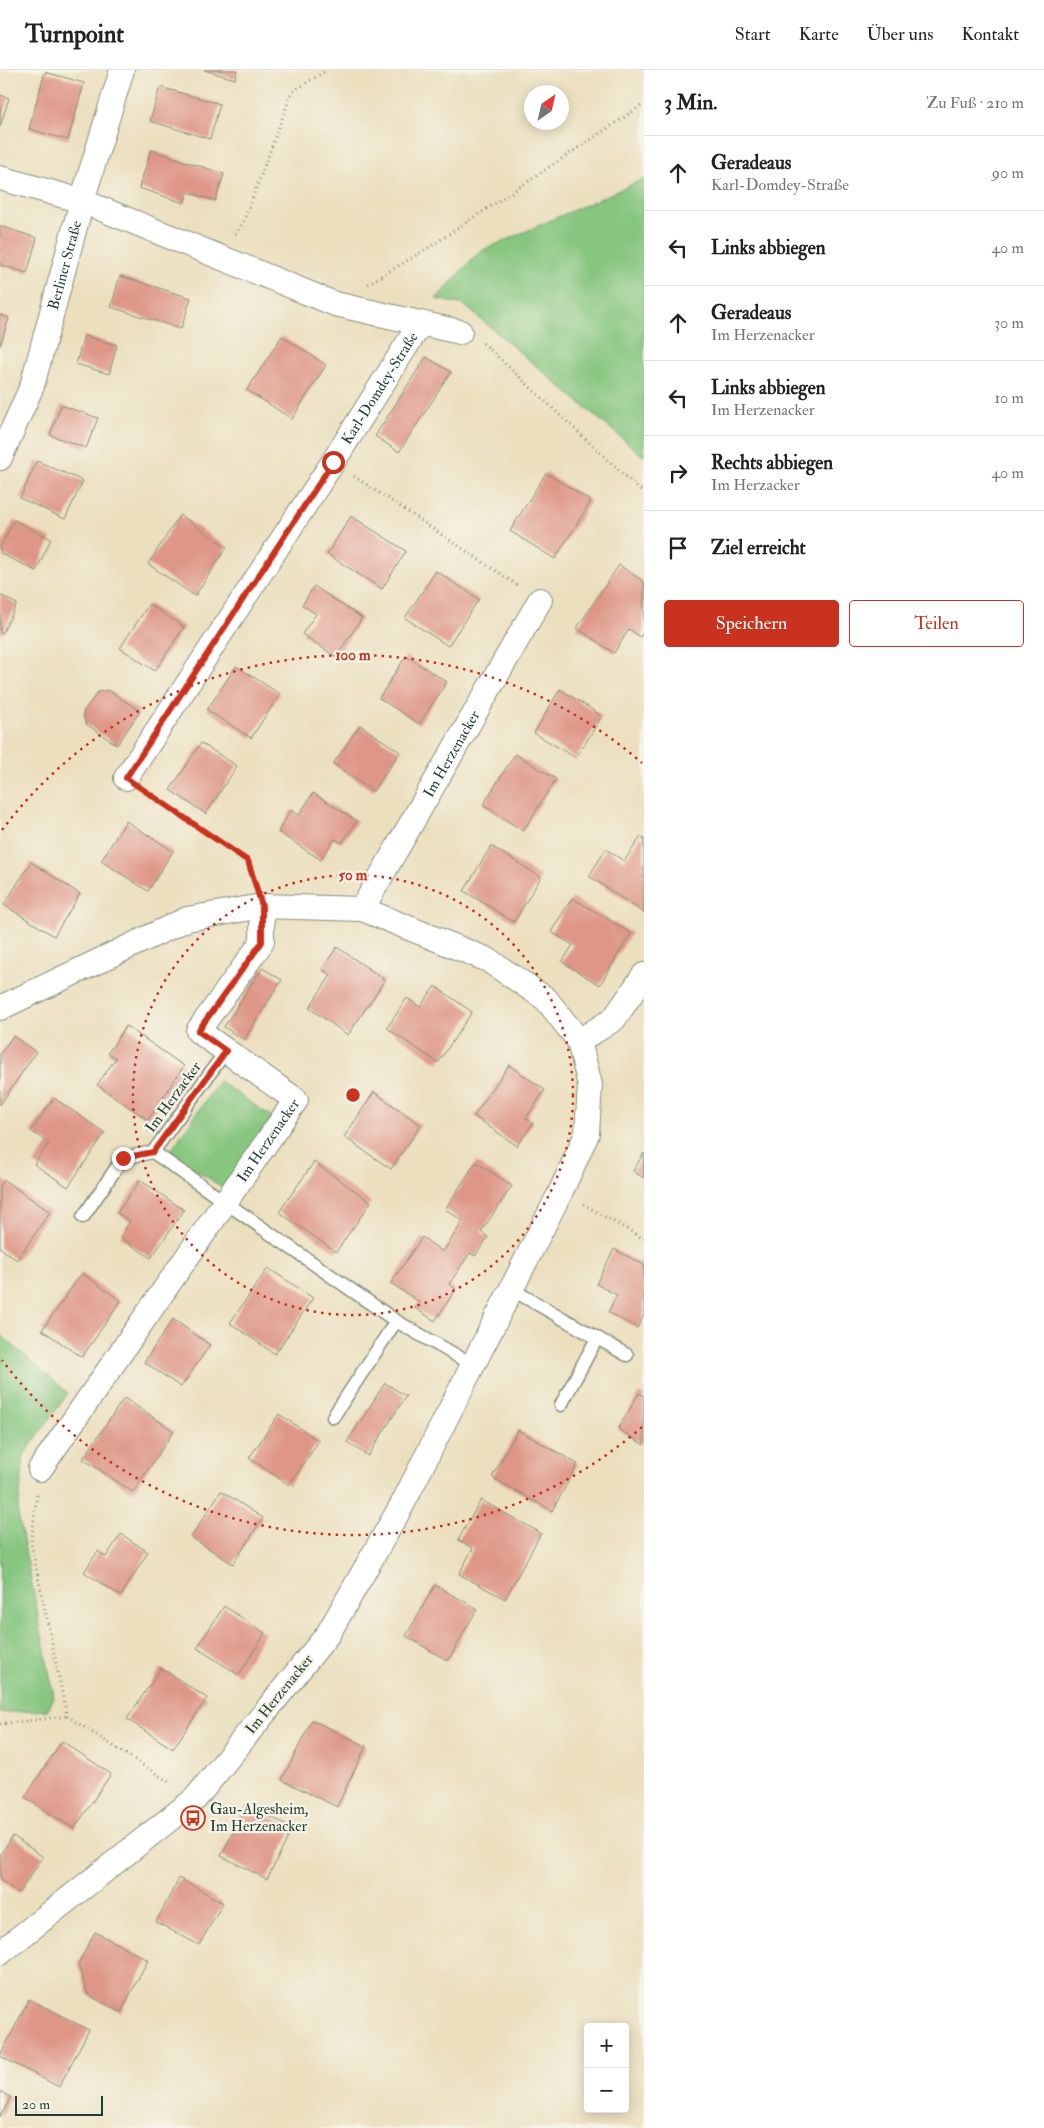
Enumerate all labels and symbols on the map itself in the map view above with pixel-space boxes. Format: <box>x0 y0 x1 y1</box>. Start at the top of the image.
north arrow <box>524 85 569 130</box>
street label: Berliner Straße <box>44 219 86 312</box>
street label: Karl-Domdey-Straße <box>337 329 422 448</box>
route start <box>322 451 345 474</box>
text: 100 m <box>335 646 371 665</box>
street label: Im Herzenacker <box>419 707 484 801</box>
text: 50 m <box>339 866 368 885</box>
street label: Im Herzacker <box>141 1058 206 1137</box>
centre of rings <box>344 1086 362 1104</box>
street label: Im Herzenacker <box>233 1095 304 1186</box>
route end <box>112 1147 135 1170</box>
street label: Im Herzenacker <box>241 1650 318 1738</box>
place label: Gau-Algesheim, Im Herzenacker <box>210 1800 309 1836</box>
bus stop icon: Gau-Algesheim, Im Herzenacker <box>180 1805 206 1831</box>
scale bar <box>15 2093 102 2116</box>

